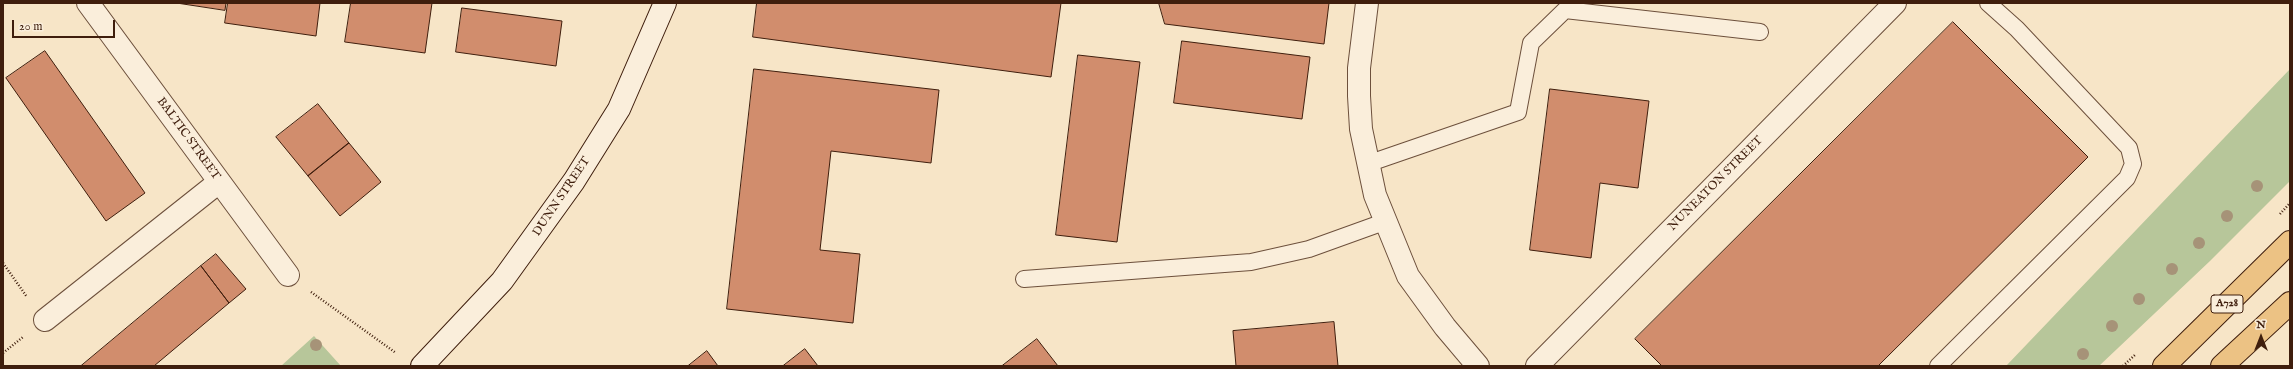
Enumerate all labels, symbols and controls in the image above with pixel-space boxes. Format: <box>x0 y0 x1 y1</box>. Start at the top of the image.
scale bar <box>14 12 117 38</box>
text: 20 m <box>19 19 42 34</box>
street label: BALTIC STREET <box>153 95 223 183</box>
street label: NUNEATON STREET <box>1666 134 1766 234</box>
street label: DUNN STREET <box>530 155 594 239</box>
road number: A728 <box>2211 295 2243 313</box>
north arrow <box>2241 317 2281 357</box>
text: N <box>2256 318 2266 332</box>

